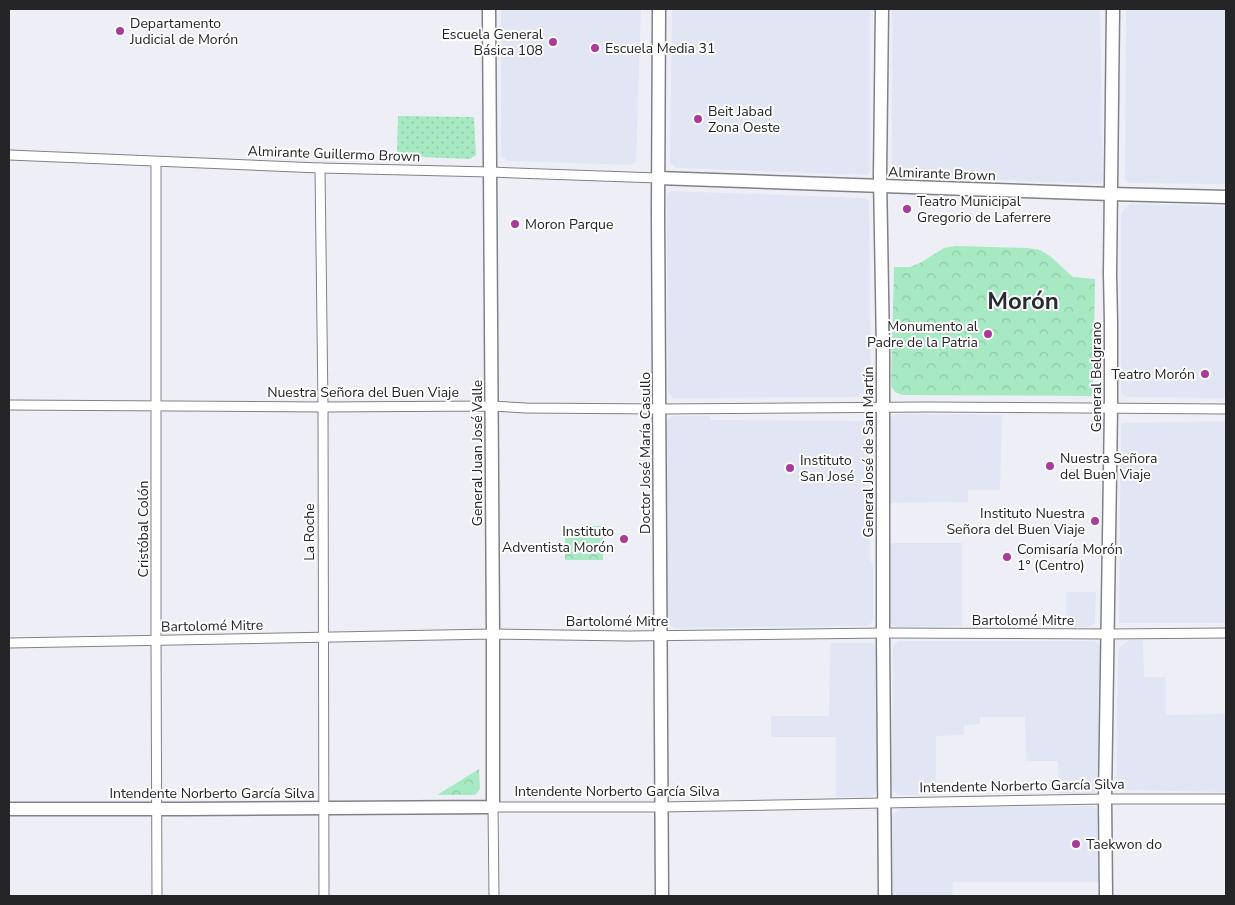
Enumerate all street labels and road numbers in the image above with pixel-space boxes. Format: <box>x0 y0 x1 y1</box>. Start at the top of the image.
street label: Almirante Guillermo Brown <box>247 141 421 167</box>
street label: Almirante Brown <box>888 163 996 185</box>
street label: General Belgrano <box>1087 322 1106 432</box>
street label: General José de San Martín <box>859 367 878 537</box>
street label: Doctor José María Casullo <box>636 372 655 534</box>
street label: General Juan José Valle <box>468 380 487 526</box>
street label: Nuestra Señora del Buen Viaje <box>267 383 459 402</box>
street label: Cristóbal Colón <box>134 481 153 577</box>
street label: La Roche <box>300 503 319 561</box>
street label: Bartolomé Mitre <box>972 611 1074 630</box>
street label: Bartolomé Mitre <box>566 612 668 631</box>
street label: Bartolomé Mitre <box>161 616 263 636</box>
street label: Intendente Norberto García Silva <box>919 775 1125 797</box>
street label: Intendente Norberto García Silva <box>514 782 720 801</box>
street label: Intendente Norberto García Silva <box>109 784 315 803</box>

